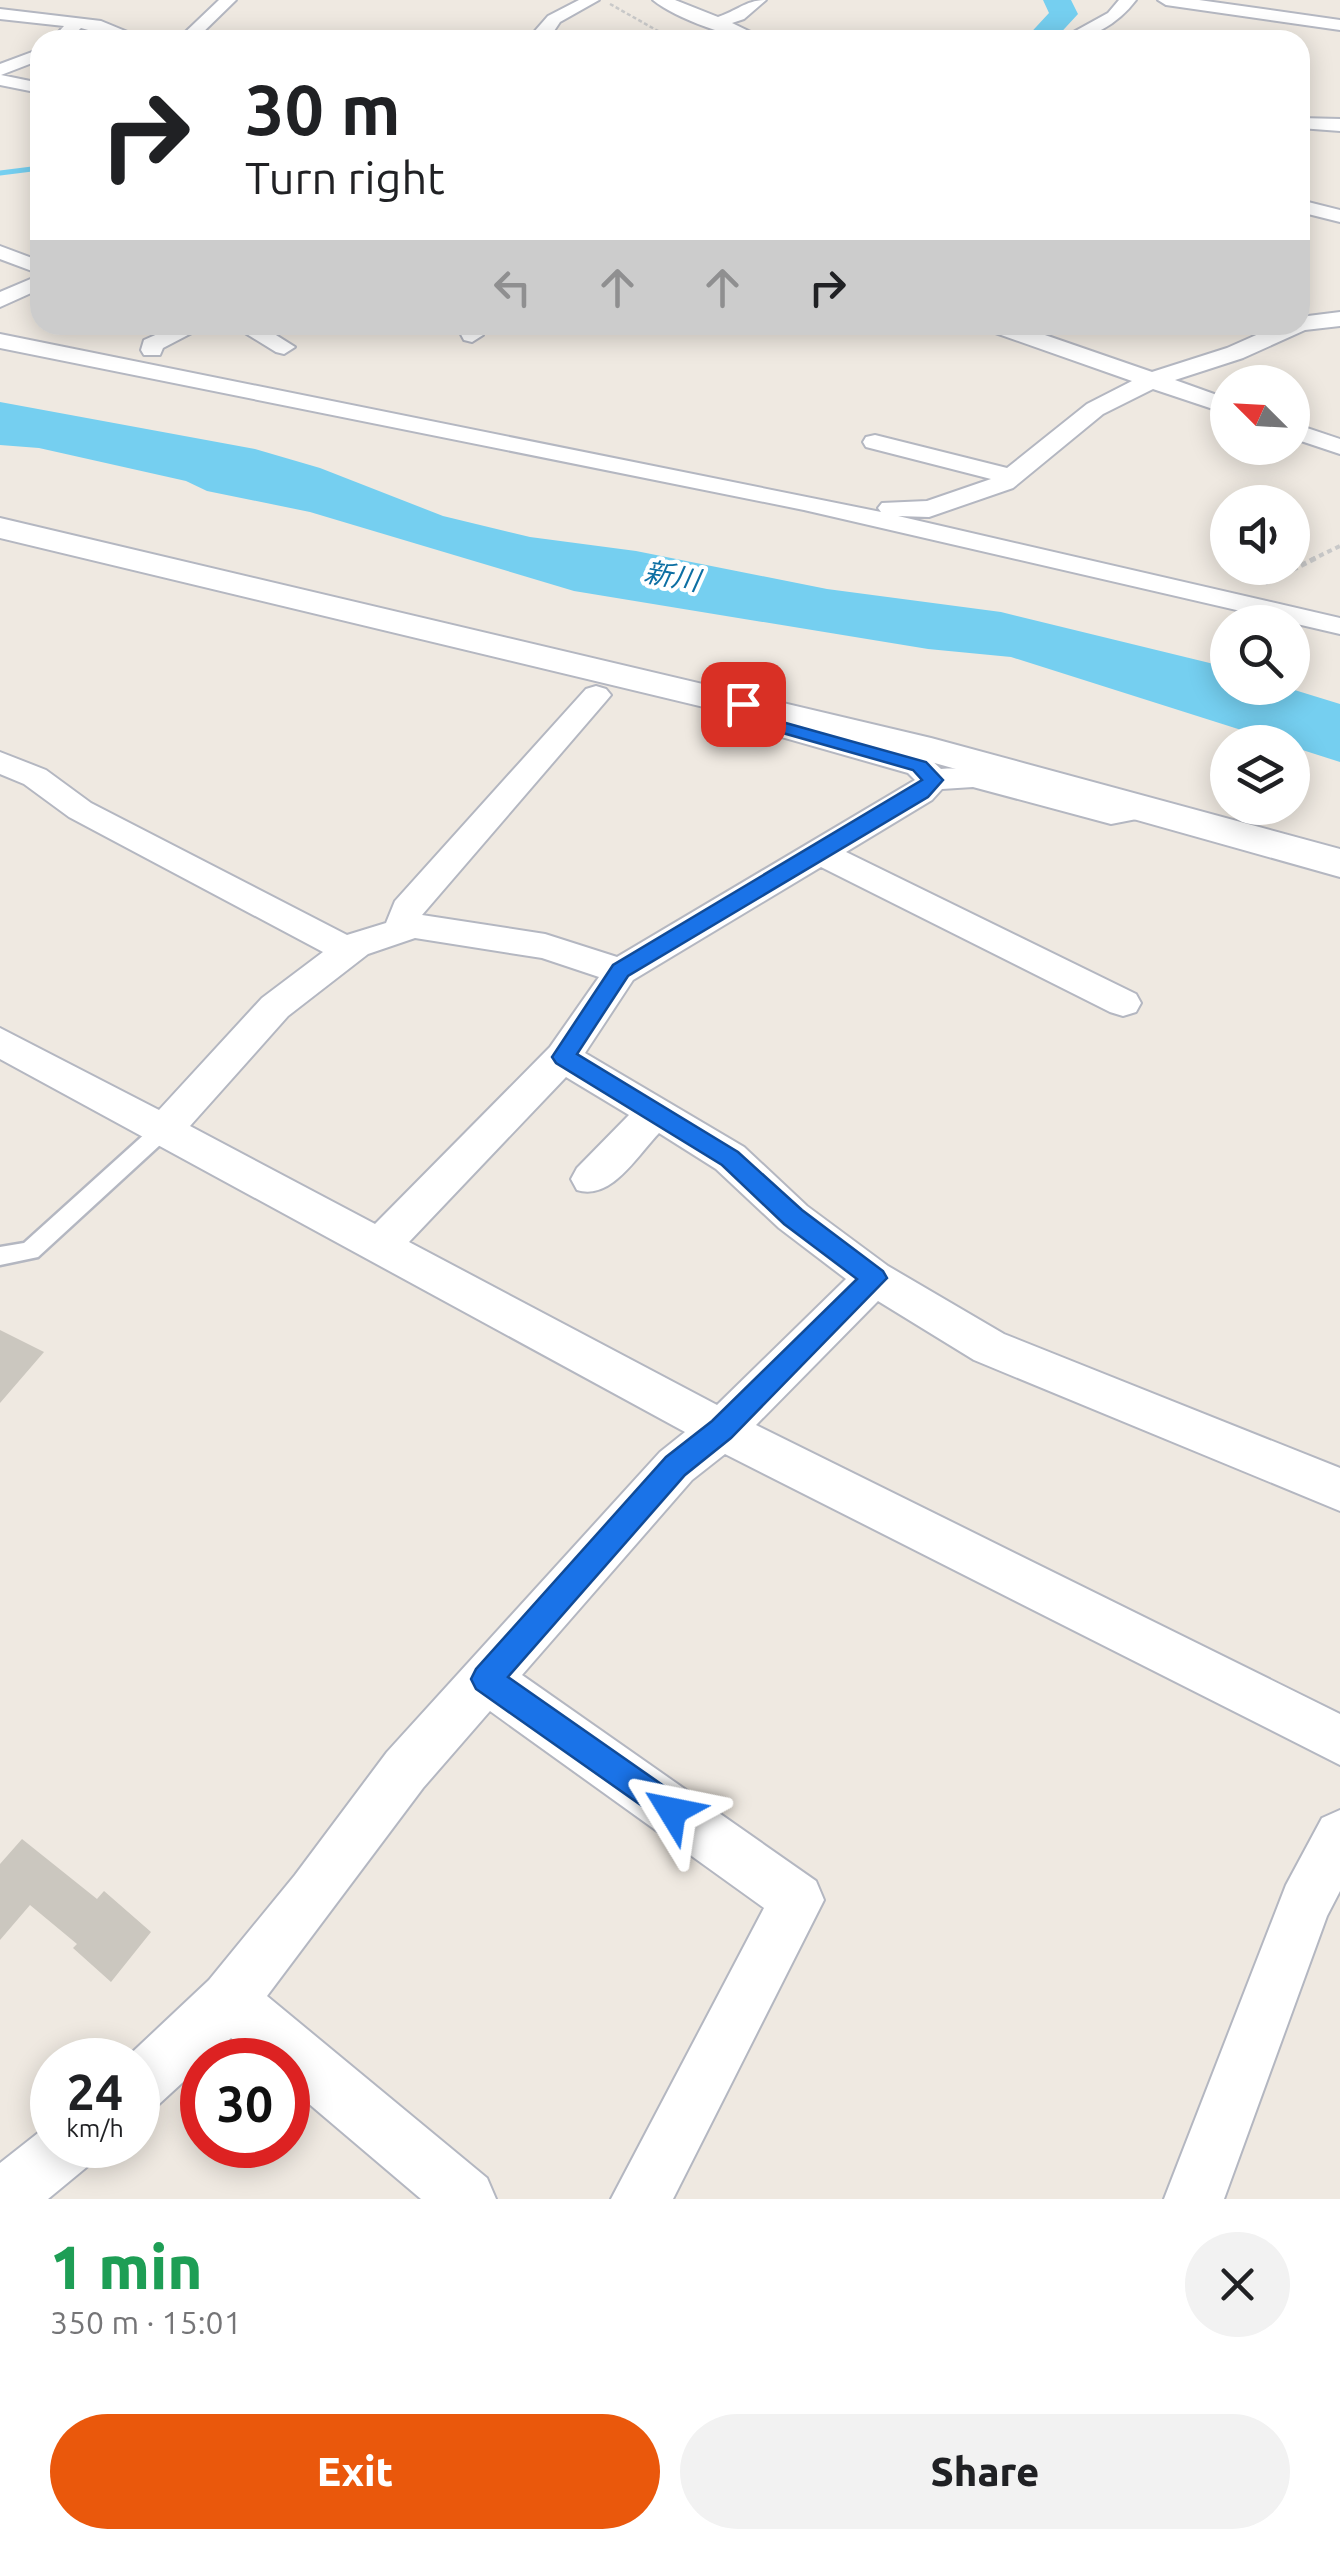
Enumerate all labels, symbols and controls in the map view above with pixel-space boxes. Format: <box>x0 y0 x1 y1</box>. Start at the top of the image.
icon: right <box>80 70 210 200</box>
text: 30 m <box>245 70 401 148</box>
text: Turn right <box>245 152 445 203</box>
icon: left <box>485 260 540 315</box>
icon: ahead <box>590 260 645 315</box>
icon: ahead <box>695 260 750 315</box>
icon: right <box>800 260 855 315</box>
north arrow <box>1210 365 1310 465</box>
map controls <box>1210 365 1310 825</box>
button: sound <box>1210 485 1310 585</box>
water label: 新川 <box>642 555 705 596</box>
button: search <box>1210 605 1310 705</box>
pin <box>701 662 786 747</box>
icon: arrive <box>716 677 771 732</box>
button: layers <box>1210 725 1310 825</box>
position arrow <box>620 1759 724 1863</box>
speed limit sign: 30 <box>180 2038 310 2168</box>
text: 24 <box>67 2063 123 2119</box>
text: km/h <box>66 2114 124 2142</box>
button: close <box>1185 2232 1290 2337</box>
text: 1 min <box>50 2233 203 2300</box>
text: 350 m · 15:01 <box>50 2304 242 2340</box>
button: Exit <box>50 2414 660 2529</box>
button: Share <box>680 2414 1290 2529</box>

